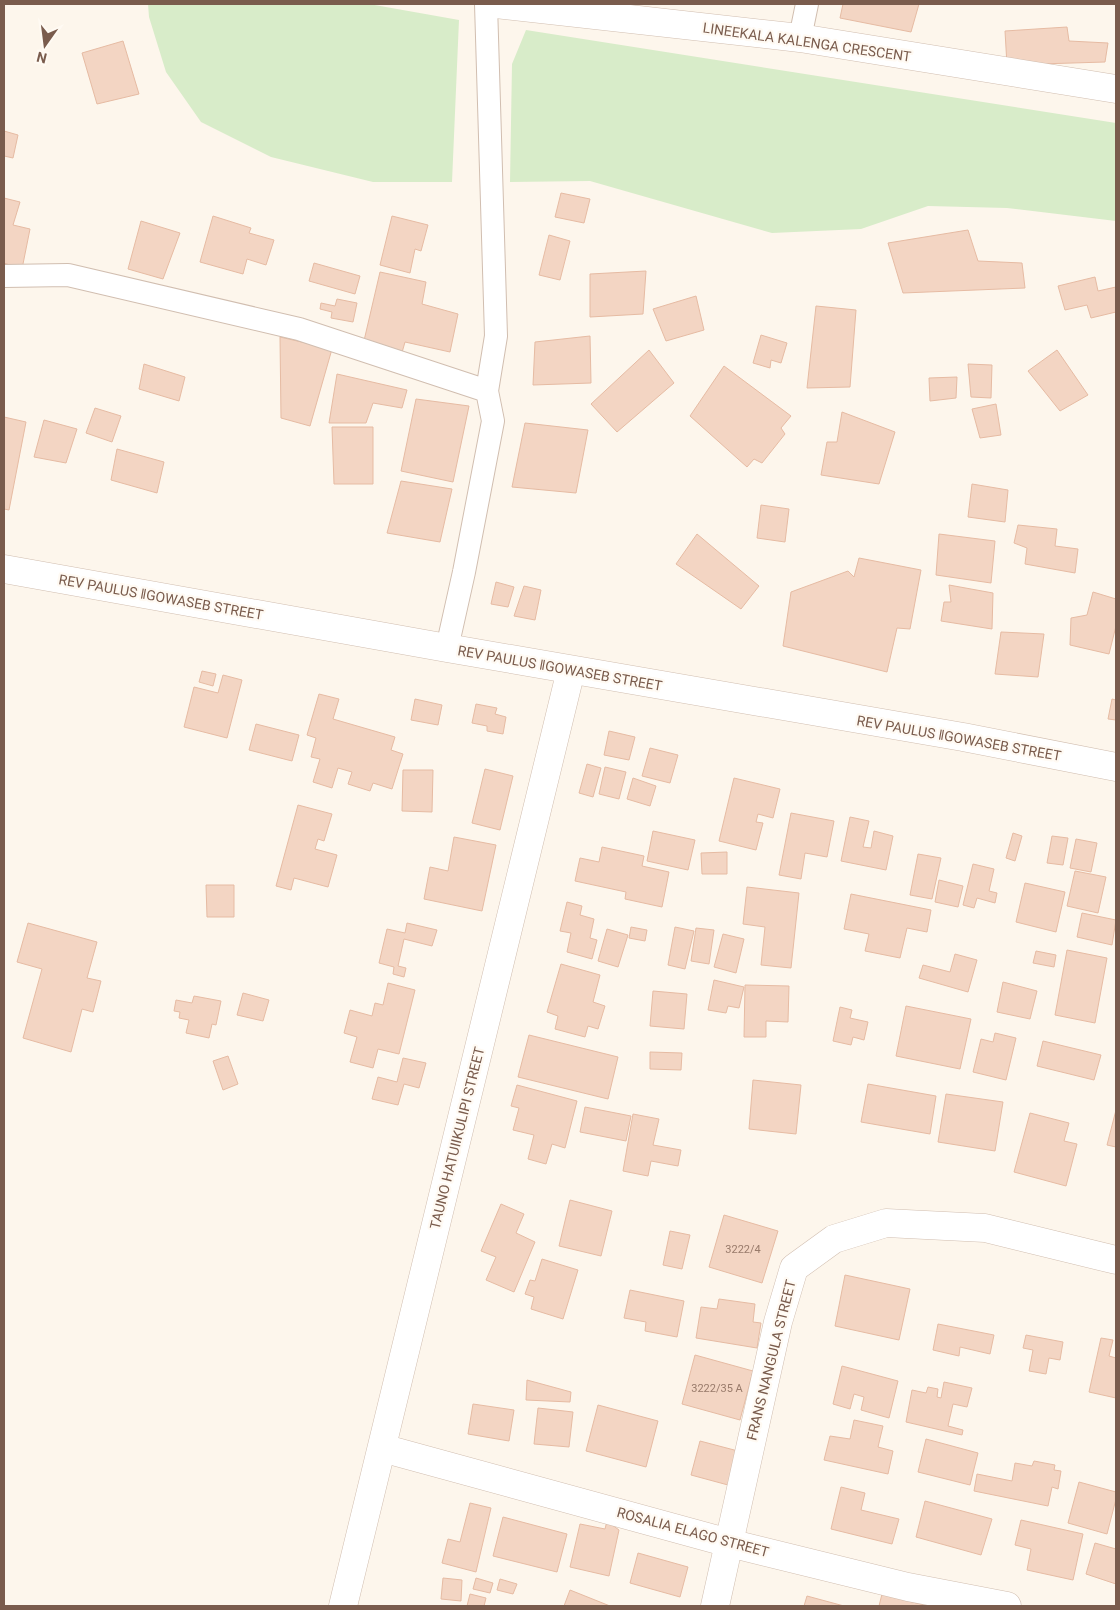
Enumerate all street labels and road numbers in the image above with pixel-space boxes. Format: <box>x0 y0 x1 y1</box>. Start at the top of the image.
street label: LINEEKALA KALENGA CRESCENT <box>702 19 913 65</box>
street label: REV PAULUS ǁGOWASEB STREET <box>57 571 265 623</box>
street label: REV PAULUS ǁGOWASEB STREET <box>456 642 664 694</box>
street label: REV PAULUS ǁGOWASEB STREET <box>855 712 1063 764</box>
street label: TAUNO HATUIIKULIPI STREET <box>427 1045 488 1231</box>
street label: FRANS NANGULA STREET <box>743 1277 799 1442</box>
street label: ROSALIA ELAGO STREET <box>615 1504 771 1560</box>

